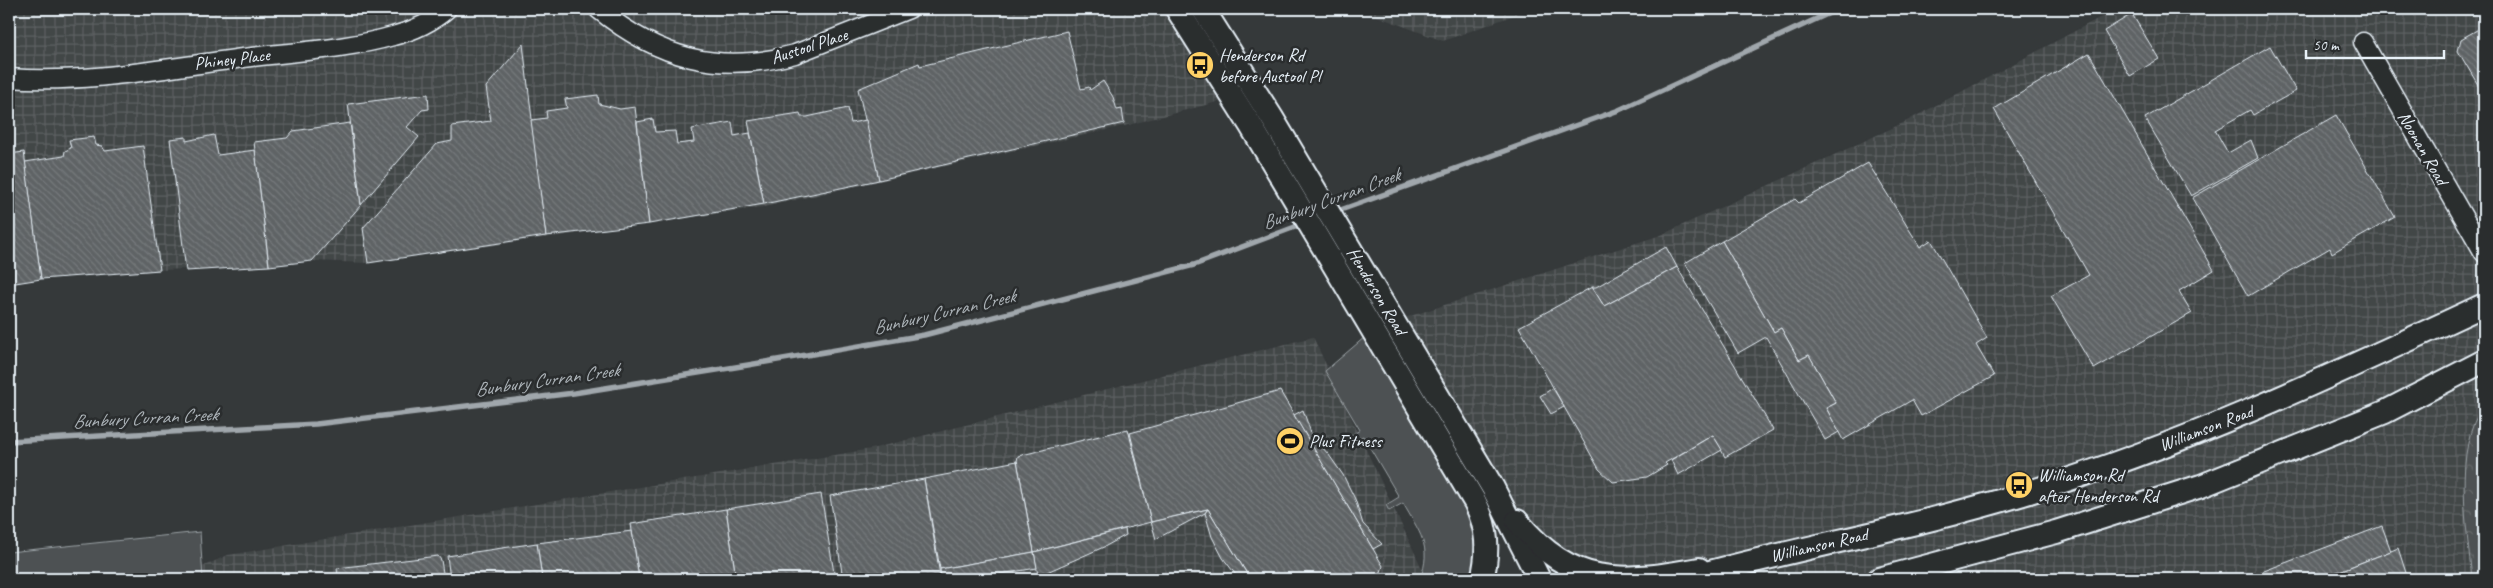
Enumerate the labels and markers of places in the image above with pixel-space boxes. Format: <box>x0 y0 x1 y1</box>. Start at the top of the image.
place label: Henderson Rd before Austool Pl <box>1219 44 1323 87</box>
bus stop icon: Henderson Rd before Austool Pl <box>1185 50 1215 80</box>
sports icon: Plus Fitness <box>1275 426 1305 456</box>
place label: Plus Fitness <box>1309 430 1384 452</box>
place label: Williamson Rd after Henderson Rd <box>2038 464 2161 507</box>
bus stop icon: Williamson Rd after Henderson Rd <box>2004 470 2034 500</box>

